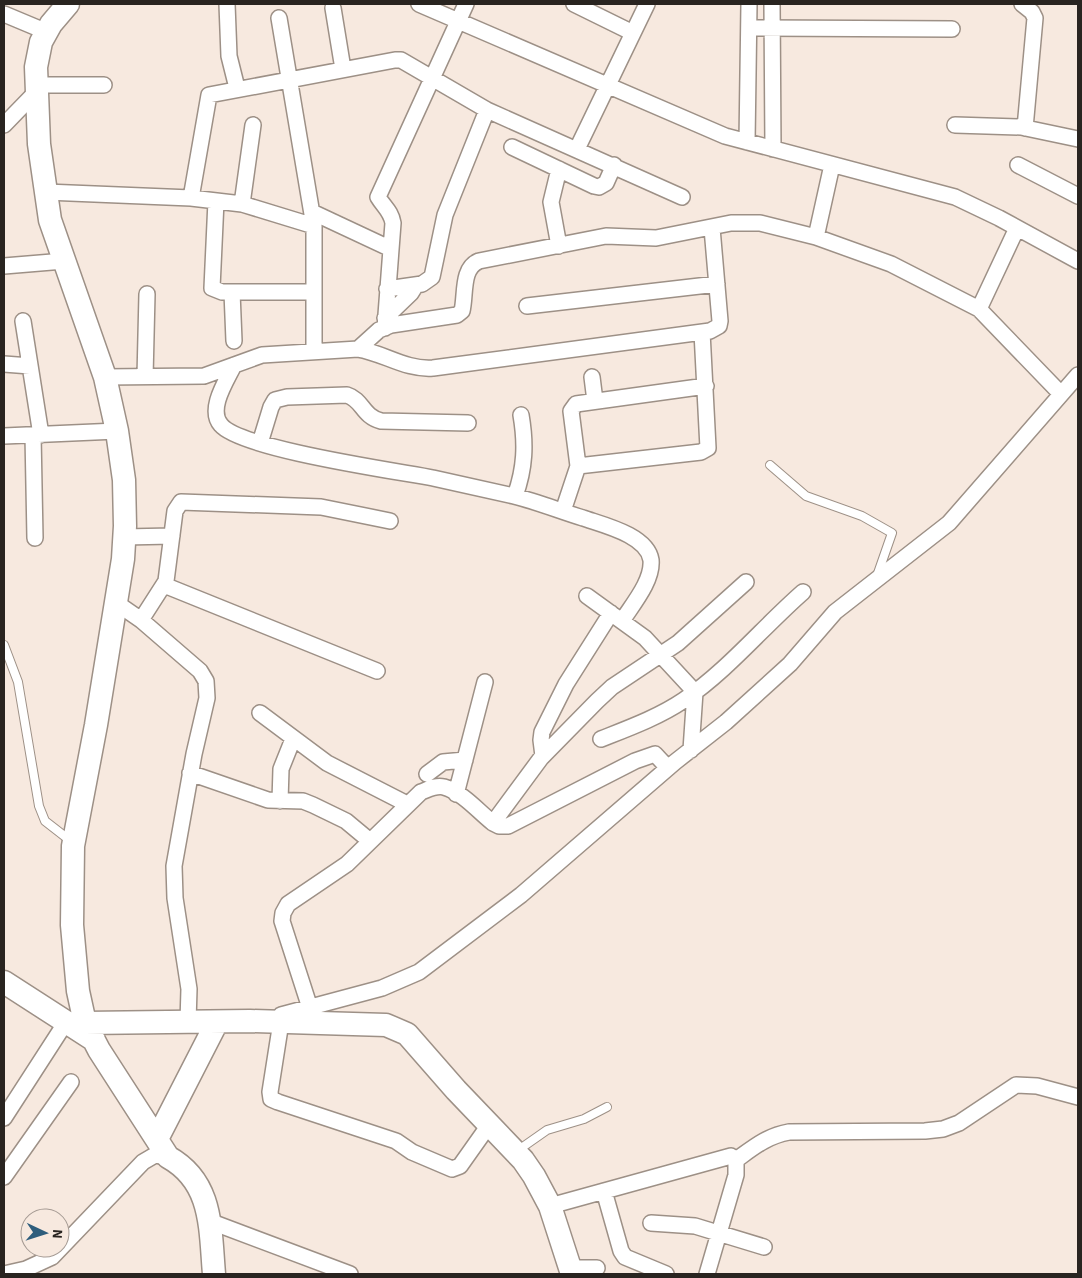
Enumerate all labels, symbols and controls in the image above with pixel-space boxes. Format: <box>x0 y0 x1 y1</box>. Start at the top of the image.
north arrow <box>20 1208 70 1258</box>
text: N <box>47 1228 67 1239</box>

